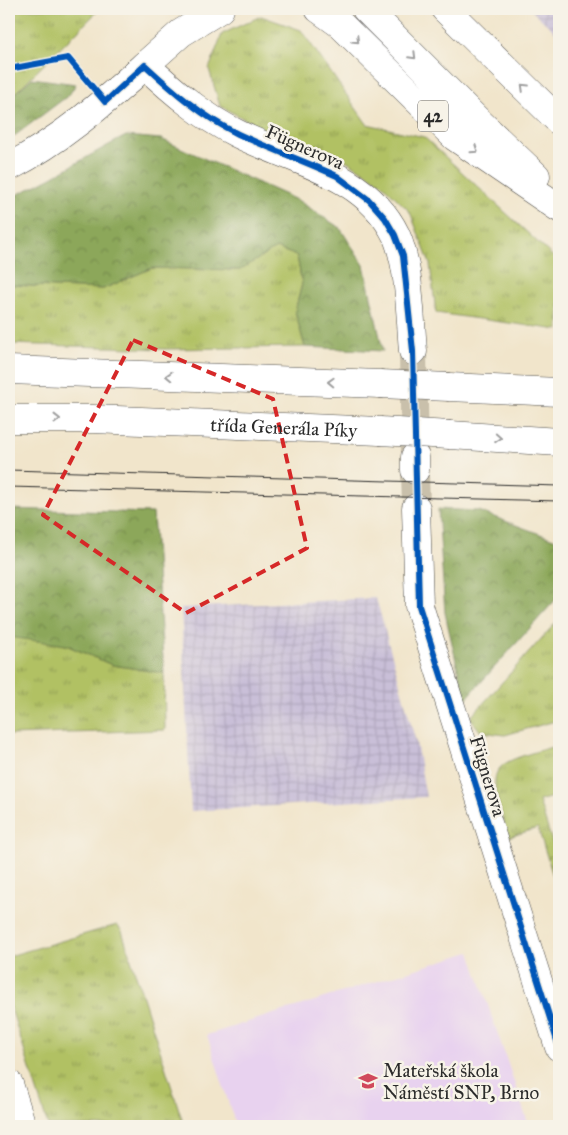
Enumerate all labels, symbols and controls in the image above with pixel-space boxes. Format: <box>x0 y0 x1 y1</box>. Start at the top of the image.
one-way arrow <box>350 34 359 43</box>
one-way arrow <box>407 50 416 59</box>
one-way arrow <box>521 84 530 93</box>
road number: 42 <box>418 100 448 132</box>
street label: Fügnerova <box>262 120 349 176</box>
one-way arrow <box>469 144 478 154</box>
one-way arrow <box>164 371 172 382</box>
one-way arrow <box>327 377 335 388</box>
street label: třída Generála Píky <box>210 412 359 442</box>
one-way arrow <box>54 414 62 424</box>
one-way arrow <box>495 433 503 444</box>
street label: Fügnerova <box>464 733 511 820</box>
place label: Mateřská škola Náměstí SNP, Brno <box>383 1059 539 1104</box>
school or university icon: Mateřská škola Náměstí SNP, Brno <box>357 1070 379 1092</box>

